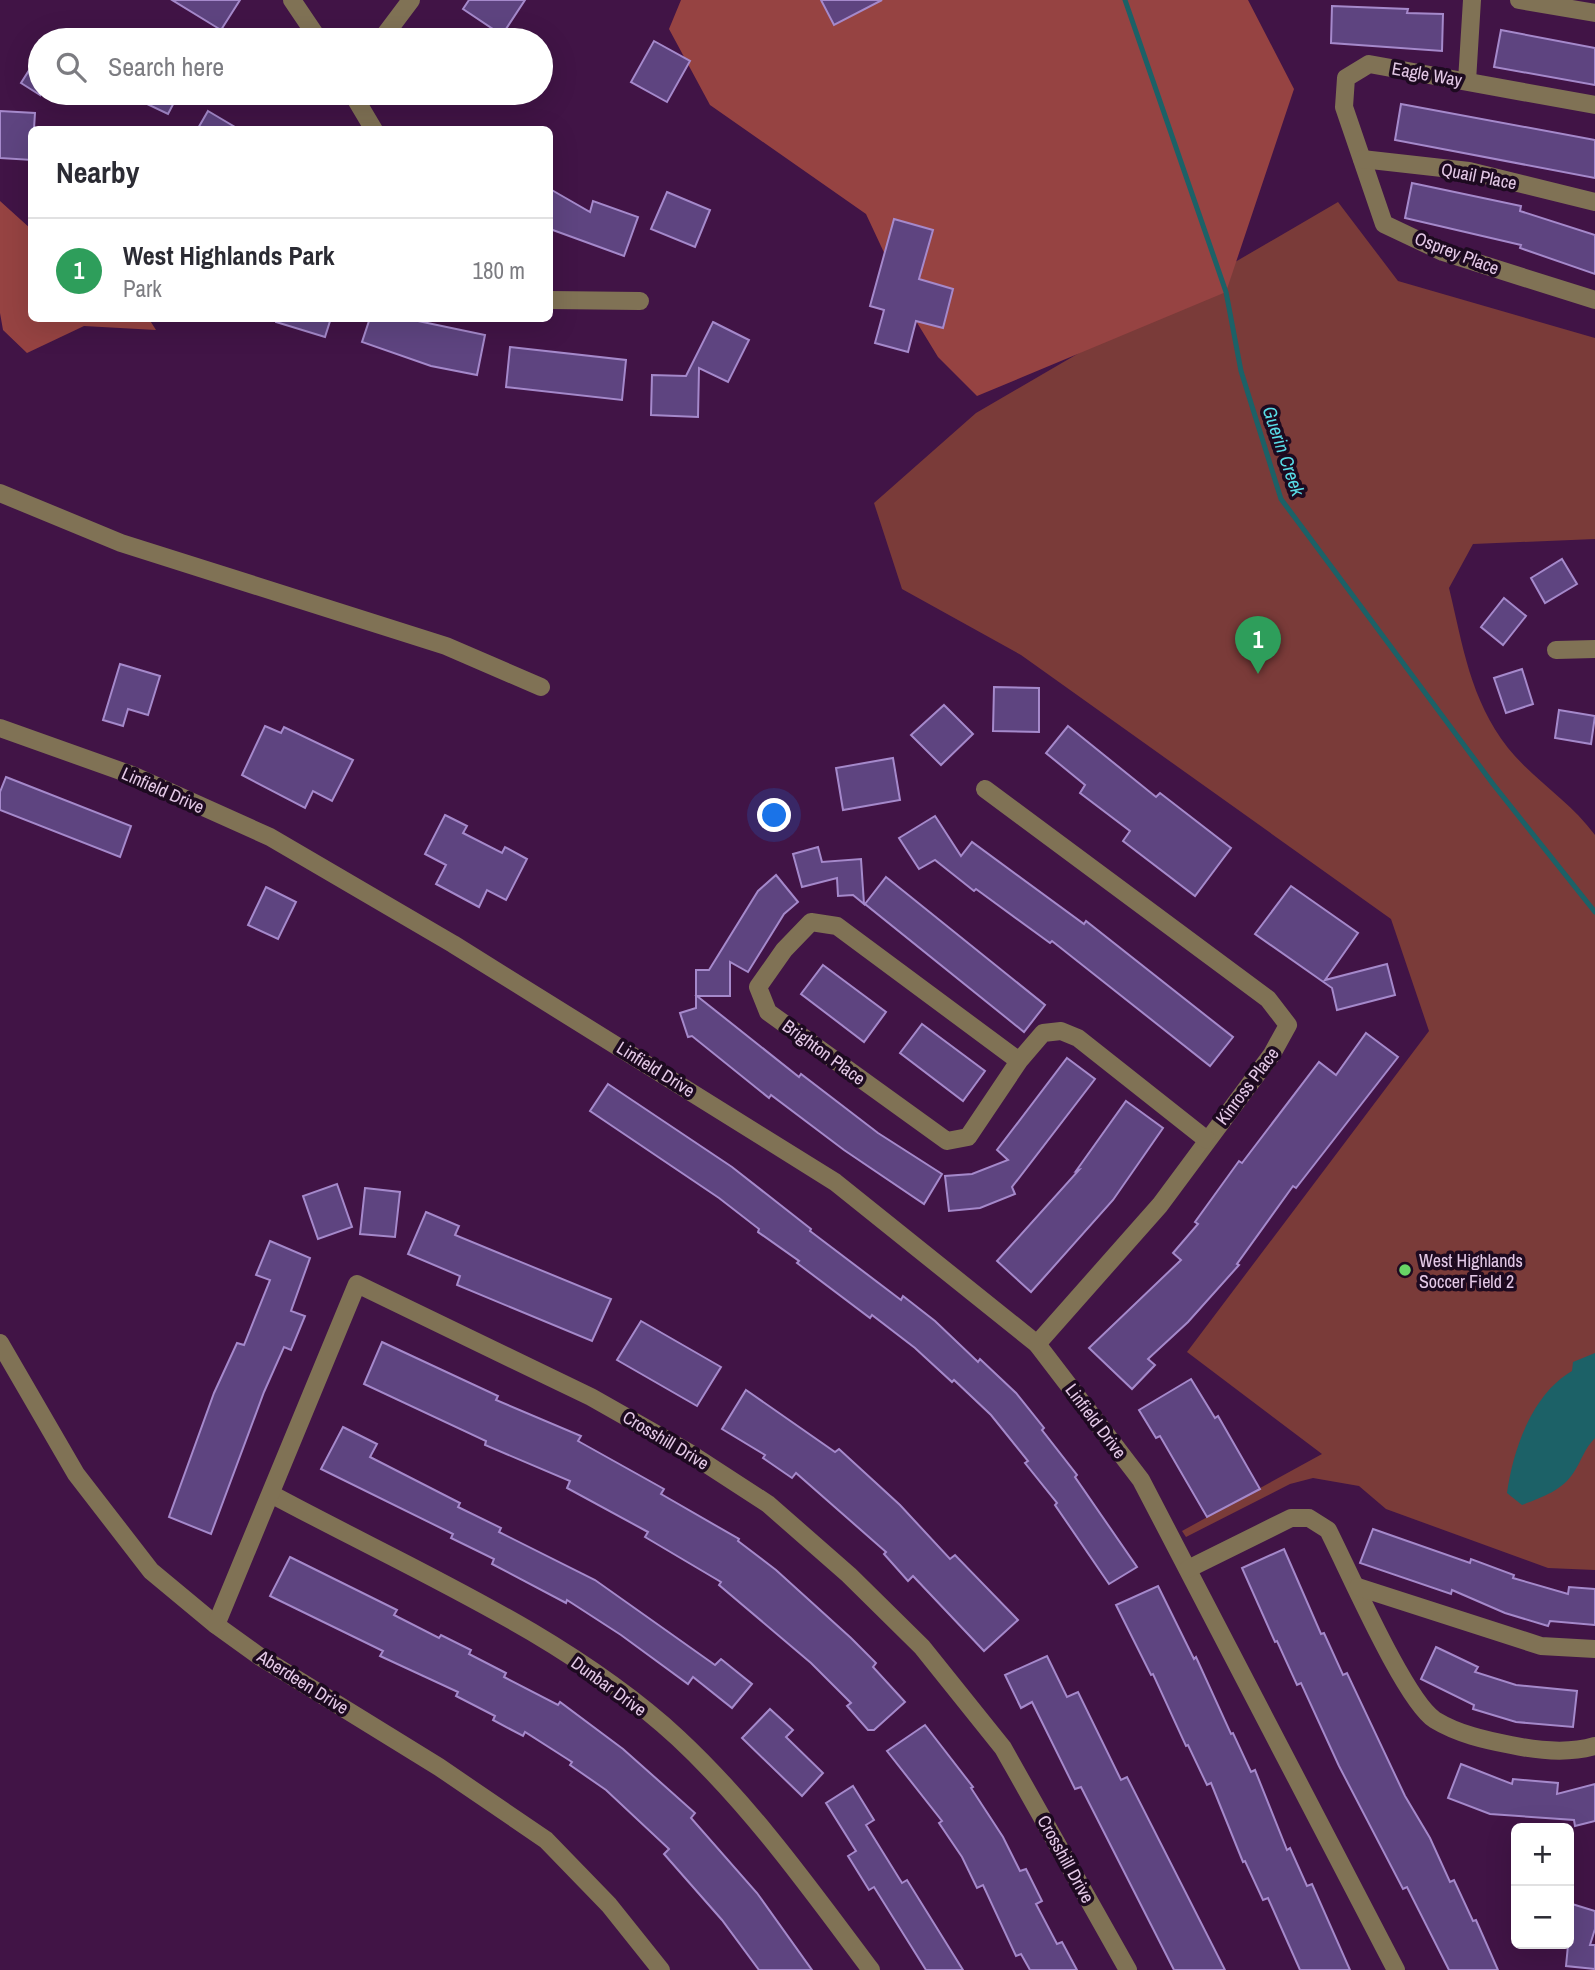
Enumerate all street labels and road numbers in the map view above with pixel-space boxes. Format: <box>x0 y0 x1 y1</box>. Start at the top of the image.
street label: Eagle Way <box>1390 56 1465 93</box>
street label: Quail Place <box>1439 156 1519 196</box>
street label: Osprey Place <box>1411 225 1503 281</box>
street label: Linfield Drive <box>118 761 208 819</box>
street label: Brighton Place <box>777 1013 871 1091</box>
street label: Linfield Drive <box>612 1035 700 1103</box>
street label: Kinross Place <box>1210 1042 1284 1130</box>
street label: Linfield Drive <box>1060 1378 1132 1464</box>
street label: Crosshill Drive <box>618 1404 714 1476</box>
street label: Aberdeen Drive <box>252 1643 353 1720</box>
street label: Dunbar Drive <box>566 1650 652 1722</box>
street label: Crosshill Drive <box>1032 1811 1100 1907</box>

